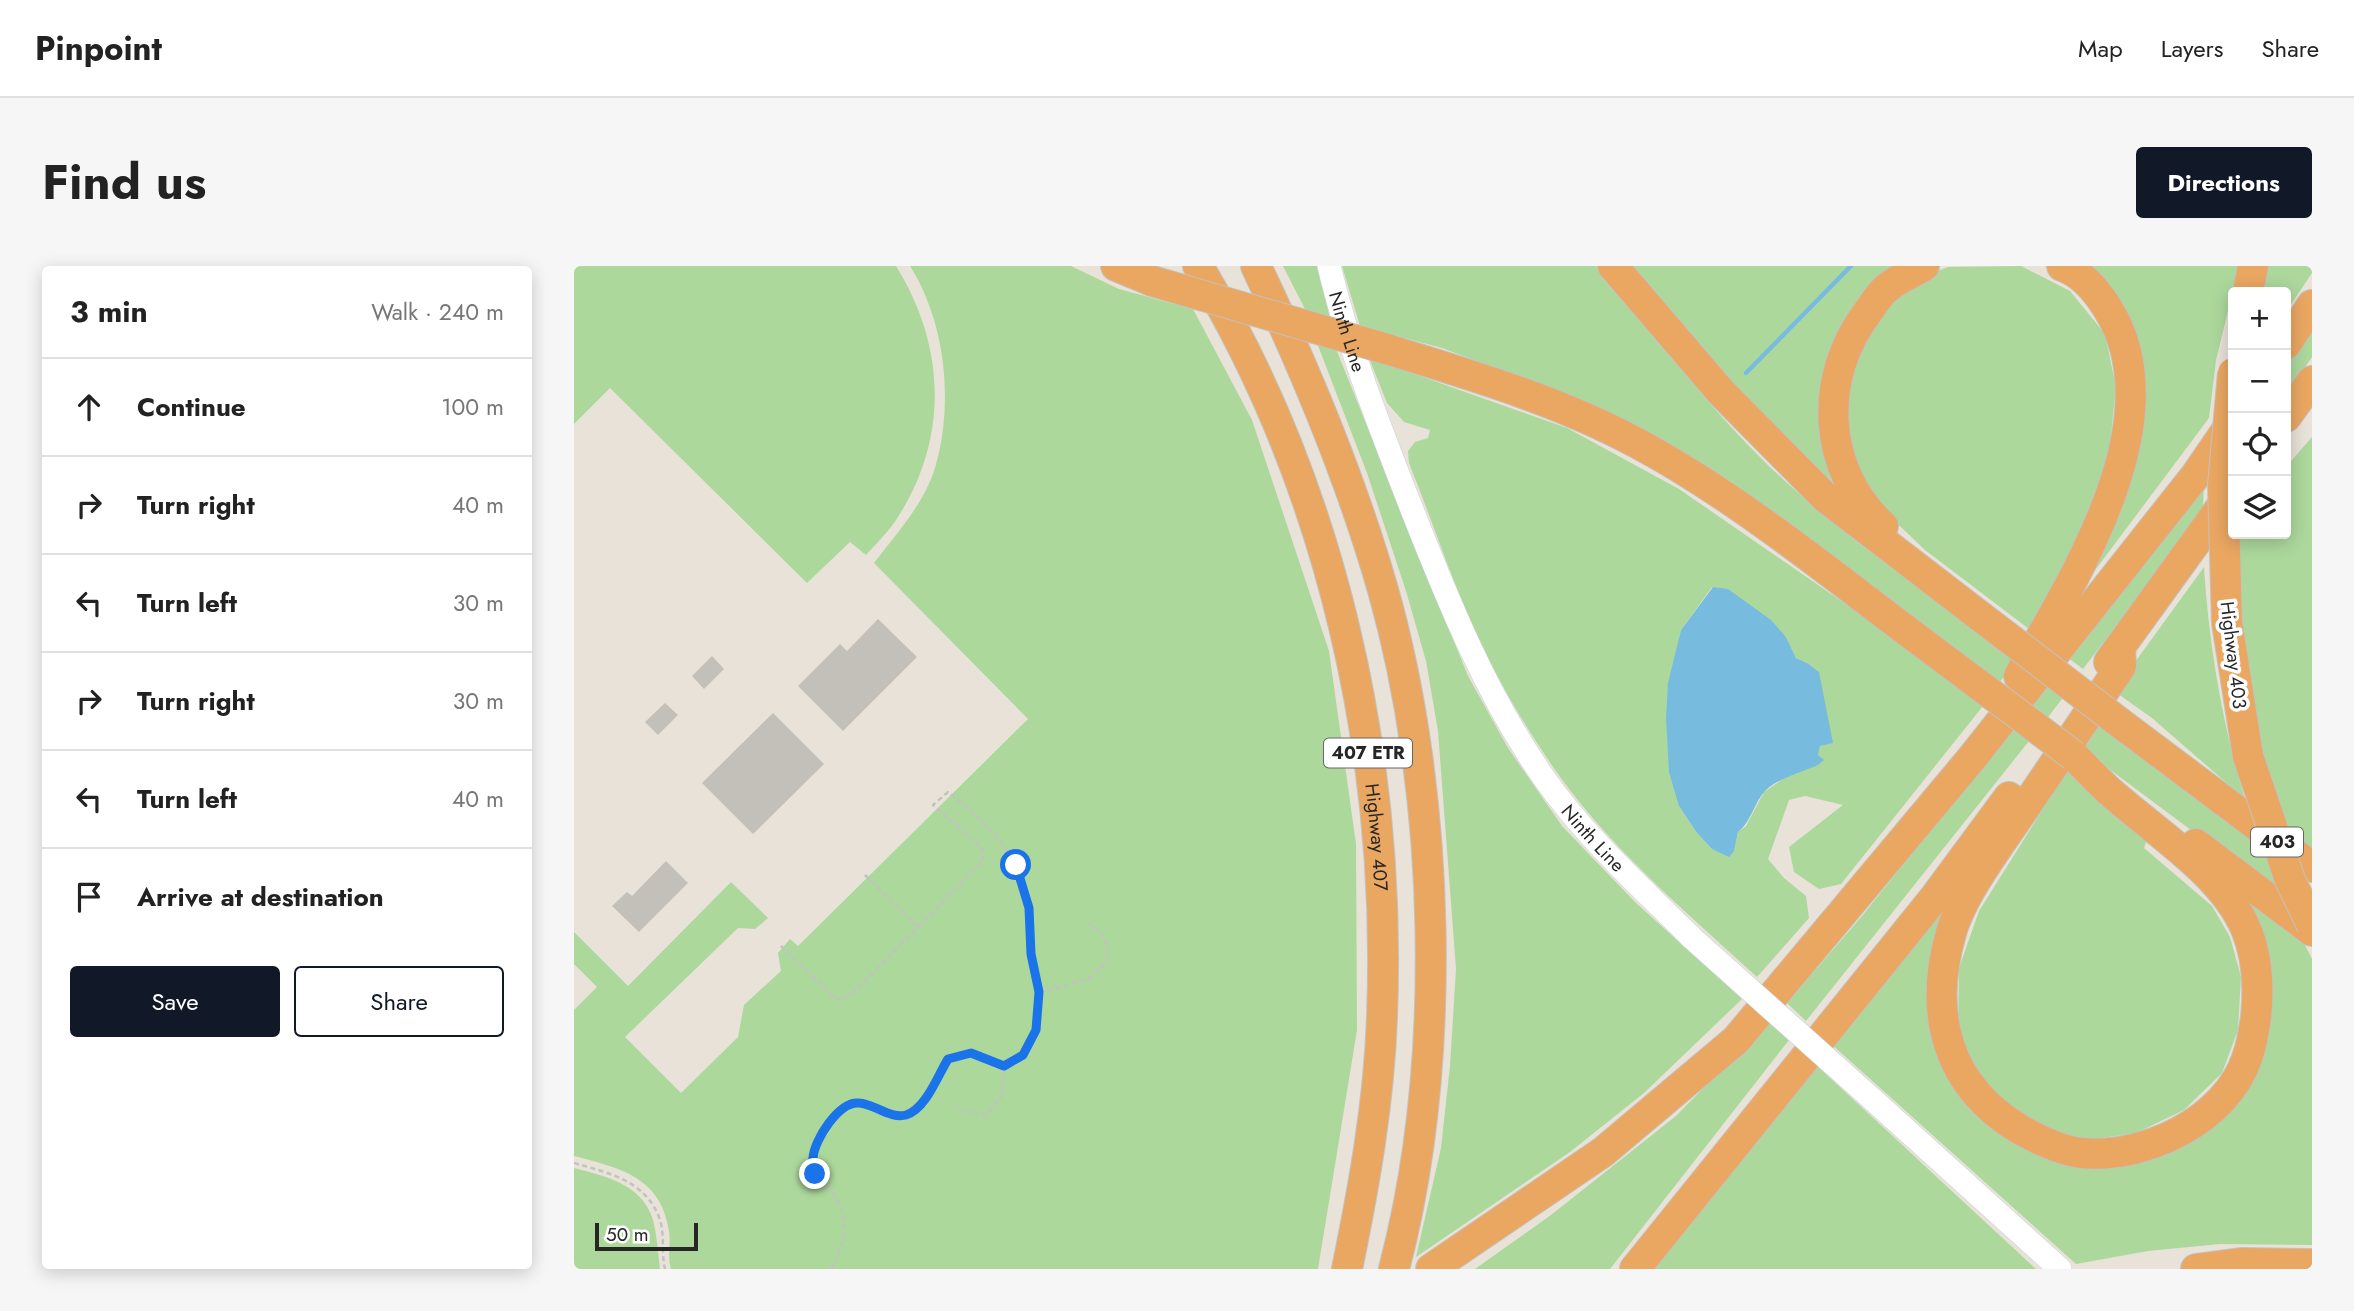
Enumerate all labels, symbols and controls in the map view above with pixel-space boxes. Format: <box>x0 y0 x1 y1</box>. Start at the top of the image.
text: Pinpoint <box>35 25 162 72</box>
text: Map <box>2078 31 2123 66</box>
text: Layers <box>2161 31 2223 66</box>
text: Share <box>2261 31 2319 66</box>
text: Find us <box>42 147 206 217</box>
button: Directions <box>2136 147 2312 218</box>
map controls <box>2228 287 2291 539</box>
button: + <box>2228 287 2291 350</box>
street label: Ninth Line <box>1322 288 1372 376</box>
text: 3 min <box>70 290 148 333</box>
text: Walk · 240 m <box>371 295 504 329</box>
button: − <box>2228 350 2291 413</box>
icon: ahead <box>70 388 108 426</box>
text: Continue <box>137 388 246 426</box>
text: 100 m <box>441 390 504 424</box>
button: locate <box>2228 413 2291 476</box>
button: layers <box>2228 476 2291 539</box>
icon: right <box>70 486 108 524</box>
text: Turn right <box>137 486 255 524</box>
text: 40 m <box>452 488 504 522</box>
icon: left <box>70 584 108 622</box>
text: Turn left <box>137 584 237 622</box>
text: 30 m <box>453 586 504 620</box>
street label: Highway 403 <box>2214 600 2253 710</box>
icon: right <box>70 682 108 720</box>
text: Turn right <box>137 682 255 720</box>
text: 30 m <box>453 684 504 718</box>
road number: 407 ETR <box>1324 738 1412 768</box>
icon: left <box>70 780 108 818</box>
text: Turn left <box>137 780 237 818</box>
text: 40 m <box>452 782 504 816</box>
street label: Highway 407 <box>1358 782 1394 892</box>
street label: Ninth Line <box>1555 798 1631 878</box>
road number: 403 <box>2251 828 2303 856</box>
route start <box>1000 849 1031 880</box>
icon: arrive <box>70 878 108 916</box>
text: Arrive at destination <box>137 878 384 916</box>
button: Save <box>70 966 280 1037</box>
button: Share <box>294 966 504 1037</box>
route end <box>799 1158 830 1189</box>
scale bar <box>595 1220 698 1252</box>
text: 50 m <box>606 1221 649 1248</box>

